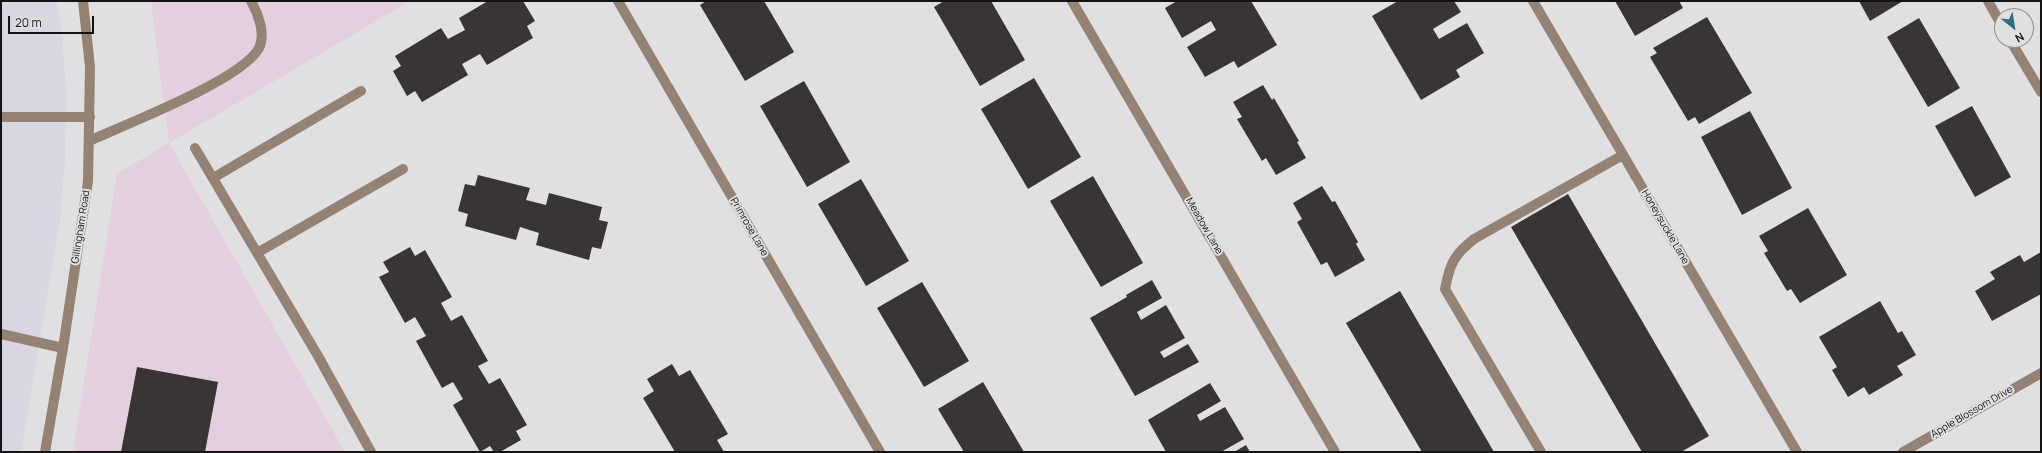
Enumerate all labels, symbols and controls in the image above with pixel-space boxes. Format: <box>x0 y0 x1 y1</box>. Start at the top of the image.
scale bar <box>10 8 96 34</box>
north arrow <box>1994 8 2034 48</box>
text: 20 m <box>15 14 42 31</box>
text: N <box>2013 29 2027 46</box>
street label: Honeysuckle Lane <box>1639 188 1691 266</box>
street label: Gillingham Road <box>69 190 93 264</box>
street label: Primrose Lane <box>727 196 771 258</box>
street label: Meadow Lane <box>1183 196 1225 256</box>
street label: Apple Blossom Drive <box>1929 384 2015 440</box>

